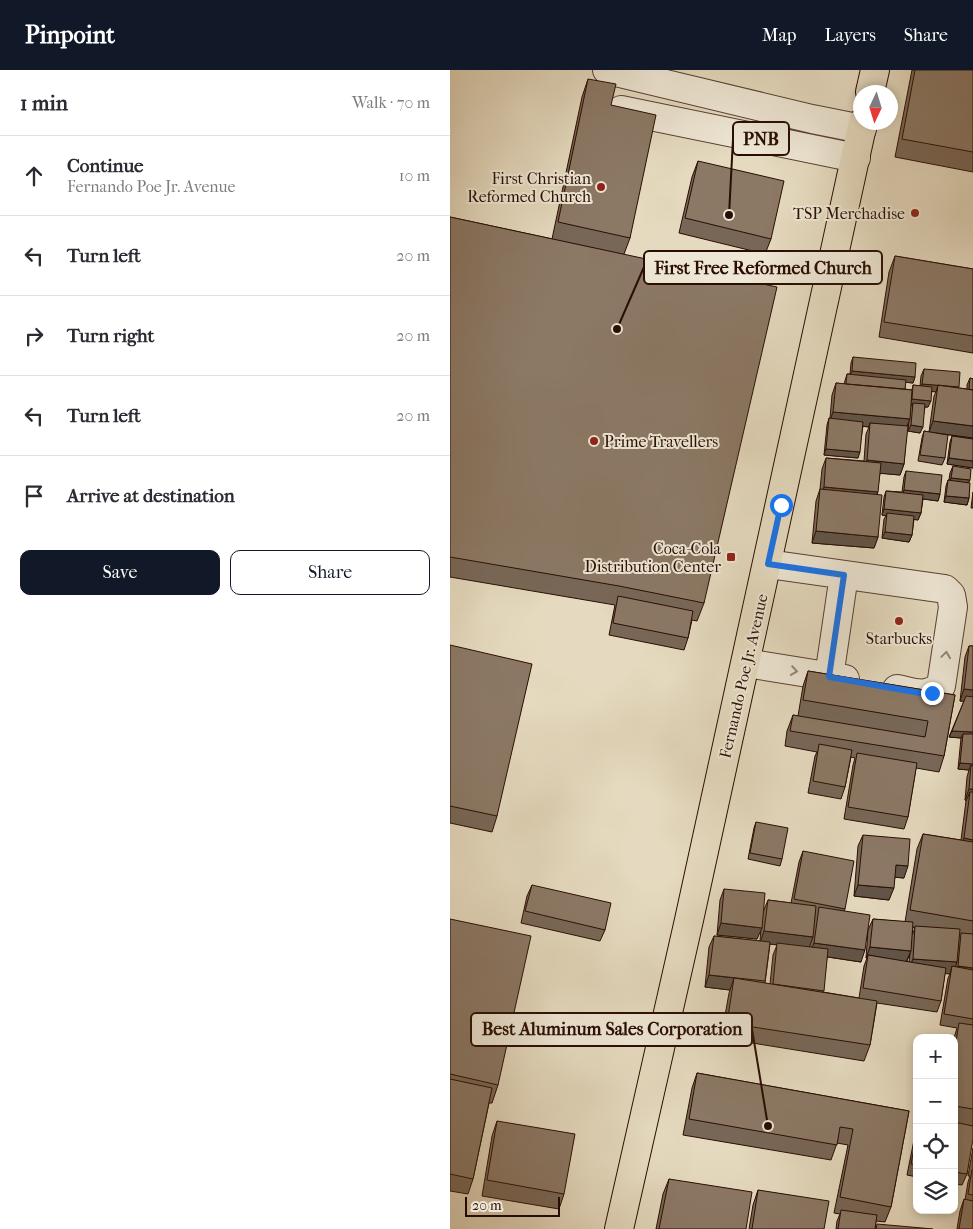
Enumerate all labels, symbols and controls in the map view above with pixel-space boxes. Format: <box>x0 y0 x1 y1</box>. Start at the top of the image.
text: Pinpoint <box>25 21 115 49</box>
text: Map <box>762 25 796 46</box>
text: Layers <box>824 25 876 46</box>
text: Share <box>904 25 948 46</box>
north arrow <box>853 85 898 130</box>
text: 1 min <box>20 91 68 115</box>
text: Walk · 70 m <box>352 93 430 112</box>
callout: PNB <box>733 122 789 155</box>
text: PNB <box>743 129 779 150</box>
text: Continue <box>67 155 143 177</box>
icon: ahead <box>20 162 48 190</box>
text: 10 m <box>399 166 430 185</box>
place label: First Christian Reformed Church <box>467 169 592 206</box>
text: Fernando Poe Jr. Avenue <box>67 177 235 196</box>
marker: First Christian Reformed Church <box>595 181 607 193</box>
place label: TSP Merchadise <box>793 204 905 223</box>
marker: TSP Merchadise <box>909 207 921 219</box>
icon: left <box>20 242 48 270</box>
text: Turn left <box>67 245 141 267</box>
text: 20 m <box>396 246 430 265</box>
callout: First Free Reformed Church <box>644 251 882 284</box>
text: First Free Reformed Church <box>653 258 873 279</box>
icon: right <box>20 322 48 350</box>
text: Turn right <box>67 325 154 347</box>
text: 20 m <box>396 326 430 345</box>
icon: left <box>20 402 48 430</box>
text: Turn left <box>67 405 141 427</box>
text: 20 m <box>396 406 430 425</box>
place label: Prime Travellers <box>604 432 718 451</box>
marker: Prime Travellers <box>588 435 600 447</box>
icon: arrive <box>20 482 48 510</box>
text: Arrive at destination <box>67 485 235 507</box>
route start <box>770 494 793 517</box>
place label: Coca-Cola Distribution Center <box>584 539 722 576</box>
button: Save <box>20 550 220 595</box>
button: Share <box>230 550 430 595</box>
marker: Coca-Cola Distribution Center <box>725 551 737 563</box>
street label: Fernando Poe Jr. Avenue <box>715 592 772 760</box>
marker: Starbucks <box>893 615 905 627</box>
place label: Starbucks <box>866 629 932 648</box>
one-way arrow <box>940 651 950 660</box>
one-way arrow <box>789 665 798 675</box>
route end <box>921 682 944 705</box>
callout: Best Aluminum Sales Corporation <box>471 1013 752 1046</box>
text: Best Aluminum Sales Corporation <box>482 1019 743 1040</box>
map controls <box>913 1034 958 1214</box>
button: + <box>913 1034 958 1079</box>
button: − <box>913 1079 958 1124</box>
button: locate <box>913 1124 958 1169</box>
button: layers <box>913 1169 958 1214</box>
scale bar <box>465 1194 560 1217</box>
text: 20 m <box>472 1197 502 1214</box>

